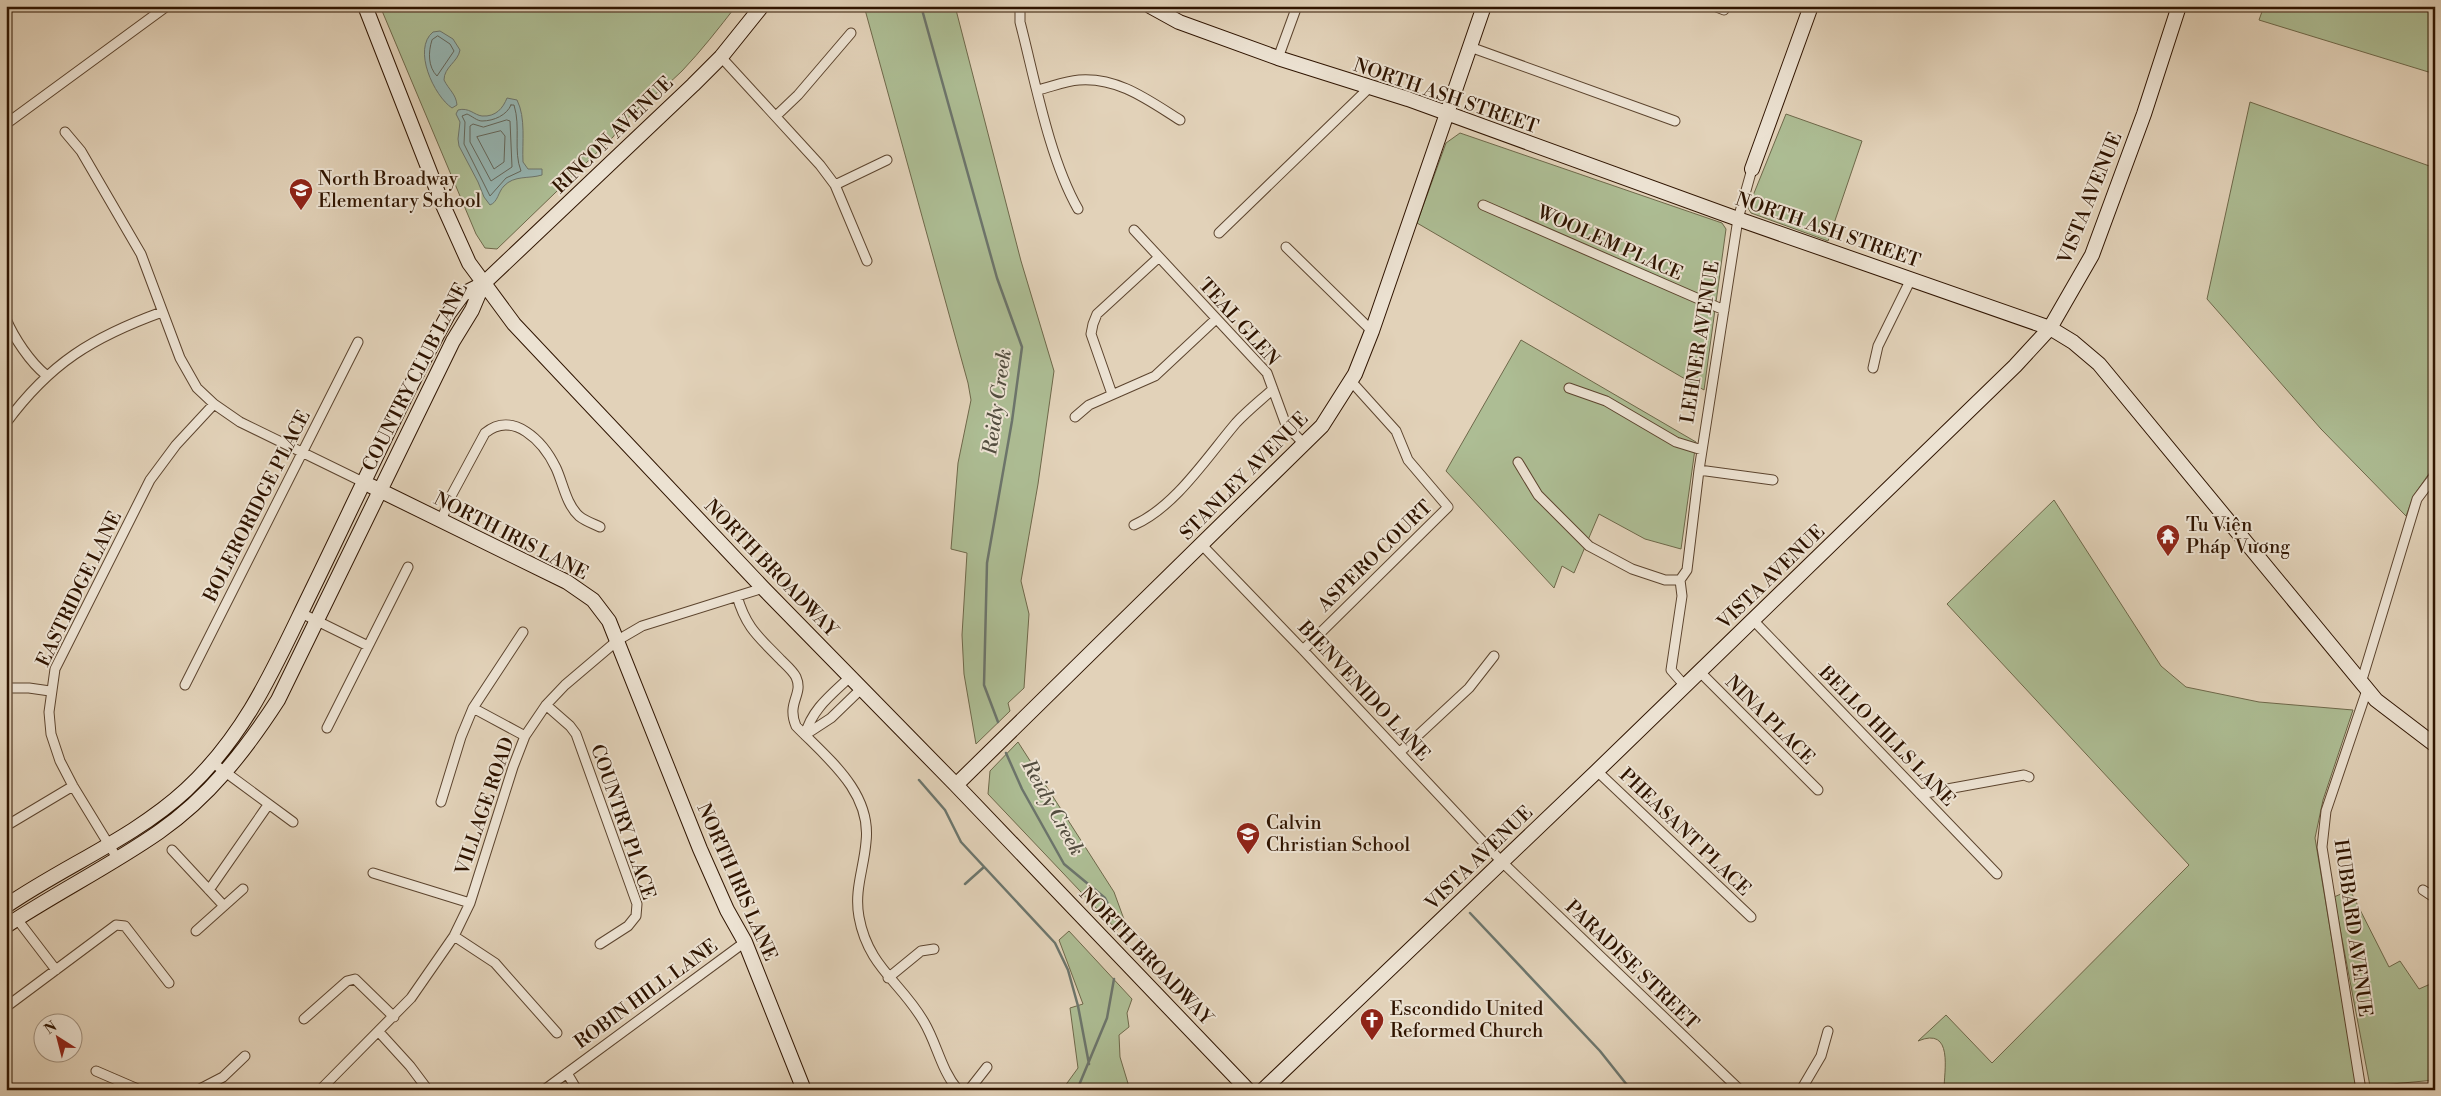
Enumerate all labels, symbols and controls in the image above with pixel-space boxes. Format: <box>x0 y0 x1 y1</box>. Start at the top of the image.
street label: NORTH ASH STREET <box>1350 53 1542 139</box>
street label: RINCON AVENUE <box>548 71 678 199</box>
street label: VISTA AVENUE <box>2052 129 2127 268</box>
place label: North Broadway Elementary School <box>318 167 482 213</box>
school or university icon: North Broadway Elementary School <box>288 177 314 211</box>
street label: NORTH ASH STREET <box>1732 187 1924 273</box>
street label: WOOLEM PLACE <box>1533 200 1687 286</box>
street label: LEHNER AVENUE <box>1675 259 1725 425</box>
street label: TEAL GLEN <box>1193 273 1285 371</box>
street label: COUNTRY CLUB LANE <box>357 279 473 475</box>
water label: Reidy Creek <box>978 348 1018 457</box>
street label: BOLERORIDGE PLACE <box>198 406 316 607</box>
street label: STANLEY AVENUE <box>1175 407 1313 545</box>
street label: NORTH IRIS LANE <box>430 487 592 585</box>
street label: NORTH BROADWAY <box>699 494 844 643</box>
street label: ASPERO COURT <box>1312 495 1437 617</box>
street label: EASTRIDGE LANE <box>31 507 127 671</box>
place label: Tu Viện Pháp Vương <box>2186 513 2290 559</box>
street label: VISTA AVENUE <box>1712 520 1830 635</box>
temple icon: Tu Viện Pháp Vương <box>2155 523 2181 557</box>
street label: BIENVENIDO LANE <box>1292 615 1435 766</box>
street label: BELLO HILLS LANE <box>1813 660 1960 811</box>
street label: NINA PLACE <box>1720 670 1820 770</box>
street label: VILLAGE ROAD <box>450 734 520 879</box>
street label: COUNTRY PLACE <box>585 741 661 903</box>
water label: Reidy Creek <box>1015 755 1089 861</box>
street label: PHEASANT PLACE <box>1614 763 1756 901</box>
street label: NORTH IRIS LANE <box>691 799 783 965</box>
street label: VISTA AVENUE <box>1420 801 1538 916</box>
place label: Calvin Christian School <box>1266 811 1411 857</box>
school or university icon: Calvin Christian School <box>1235 821 1261 855</box>
street label: HUBBARD AVENUE <box>2329 838 2377 1018</box>
street label: NORTH BROADWAY <box>1074 882 1219 1031</box>
street label: PARADISE STREET <box>1560 895 1704 1035</box>
street label: ROBIN HILL LANE <box>570 934 722 1054</box>
place label: Escondido United Reformed Church <box>1390 997 1544 1043</box>
church icon: Escondido United Reformed Church <box>1359 1007 1385 1041</box>
north arrow <box>32 1014 82 1064</box>
text: N <box>41 1018 61 1039</box>

